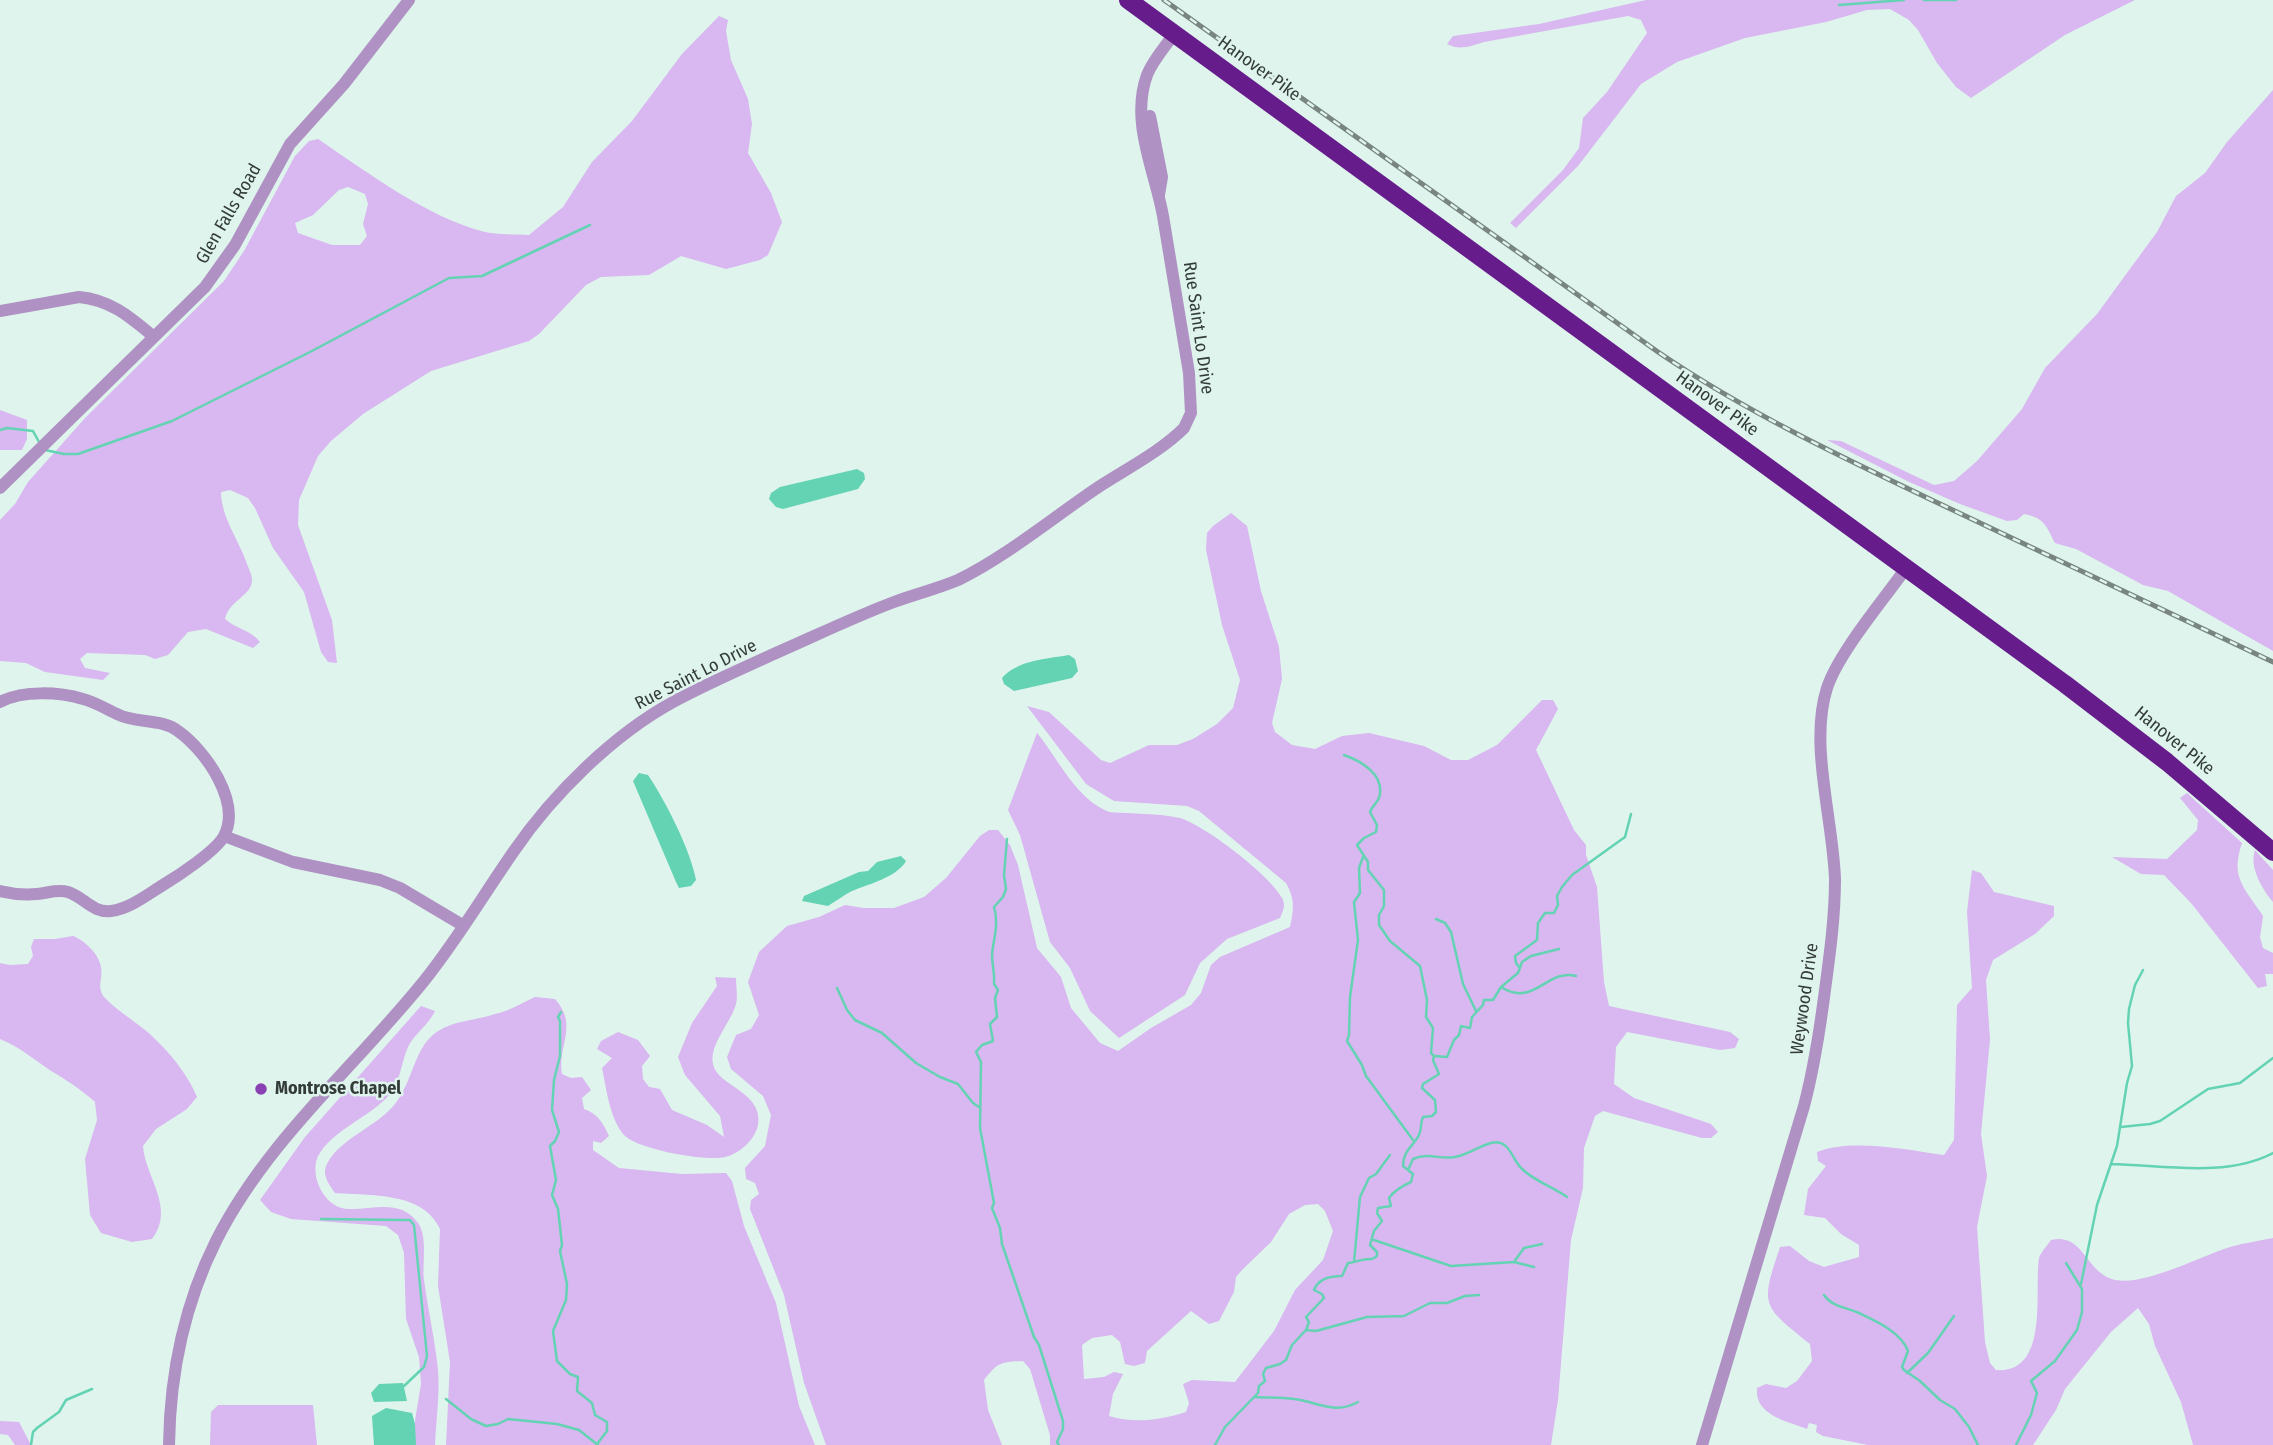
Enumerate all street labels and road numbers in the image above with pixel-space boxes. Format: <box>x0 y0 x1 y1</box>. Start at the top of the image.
street label: Hanover Pike <box>1213 32 1305 106</box>
street label: Glen Falls Road <box>192 160 266 268</box>
street label: Rue Saint Lo Drive <box>1178 260 1218 396</box>
street label: Hanover Pike <box>1671 367 1763 441</box>
street label: Rue Saint Lo Drive <box>632 635 760 715</box>
street label: Hanover Pike <box>2130 702 2218 780</box>
street label: Weywood Drive <box>1786 942 1824 1056</box>

